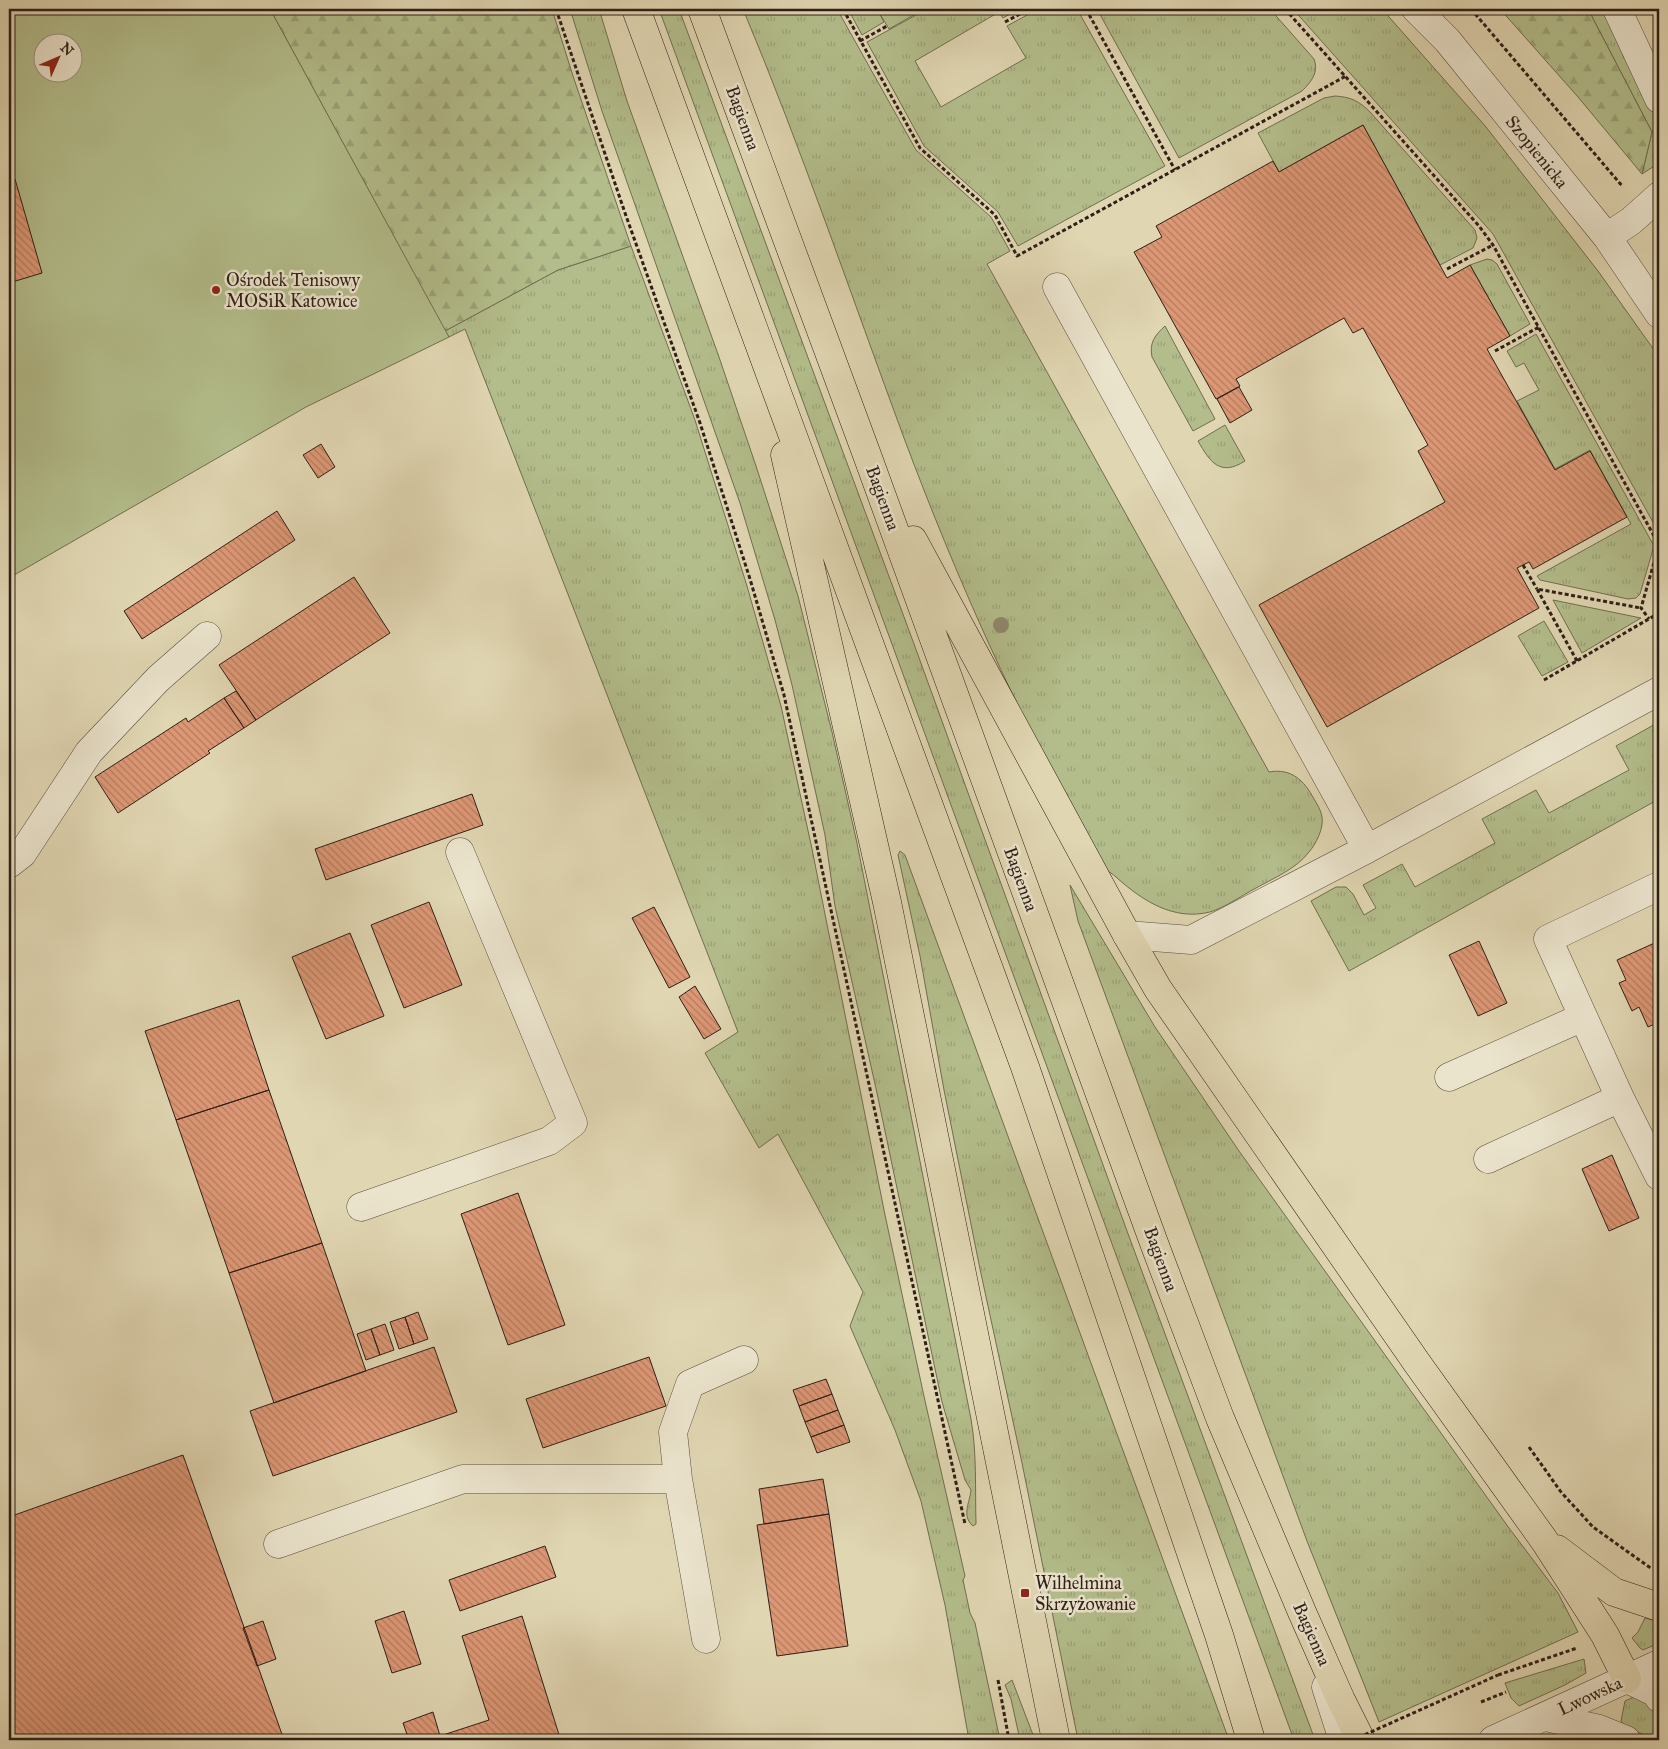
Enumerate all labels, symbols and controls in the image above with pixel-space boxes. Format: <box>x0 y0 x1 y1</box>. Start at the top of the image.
north arrow <box>32 32 82 82</box>
text: N <box>57 39 77 59</box>
street label: Bagienna <box>720 83 765 154</box>
street label: Szopienicka <box>1501 111 1573 193</box>
place label: Ośrodek Tenisowy MOSiR Katowice <box>226 269 360 312</box>
marker: Ośrodek Tenisowy MOSiR Katowice <box>210 284 222 296</box>
street label: Bagienna <box>860 463 905 534</box>
street label: Bagienna <box>998 844 1043 915</box>
street label: Bagienna <box>1138 1224 1183 1295</box>
place label: Wilhelmina Skrzyżowanie <box>1035 1572 1136 1615</box>
marker: Wilhelmina Skrzyżowanie <box>1019 1587 1031 1599</box>
street label: Bagienna <box>1287 1599 1336 1670</box>
street label: Lwowska <box>1554 1671 1626 1720</box>

